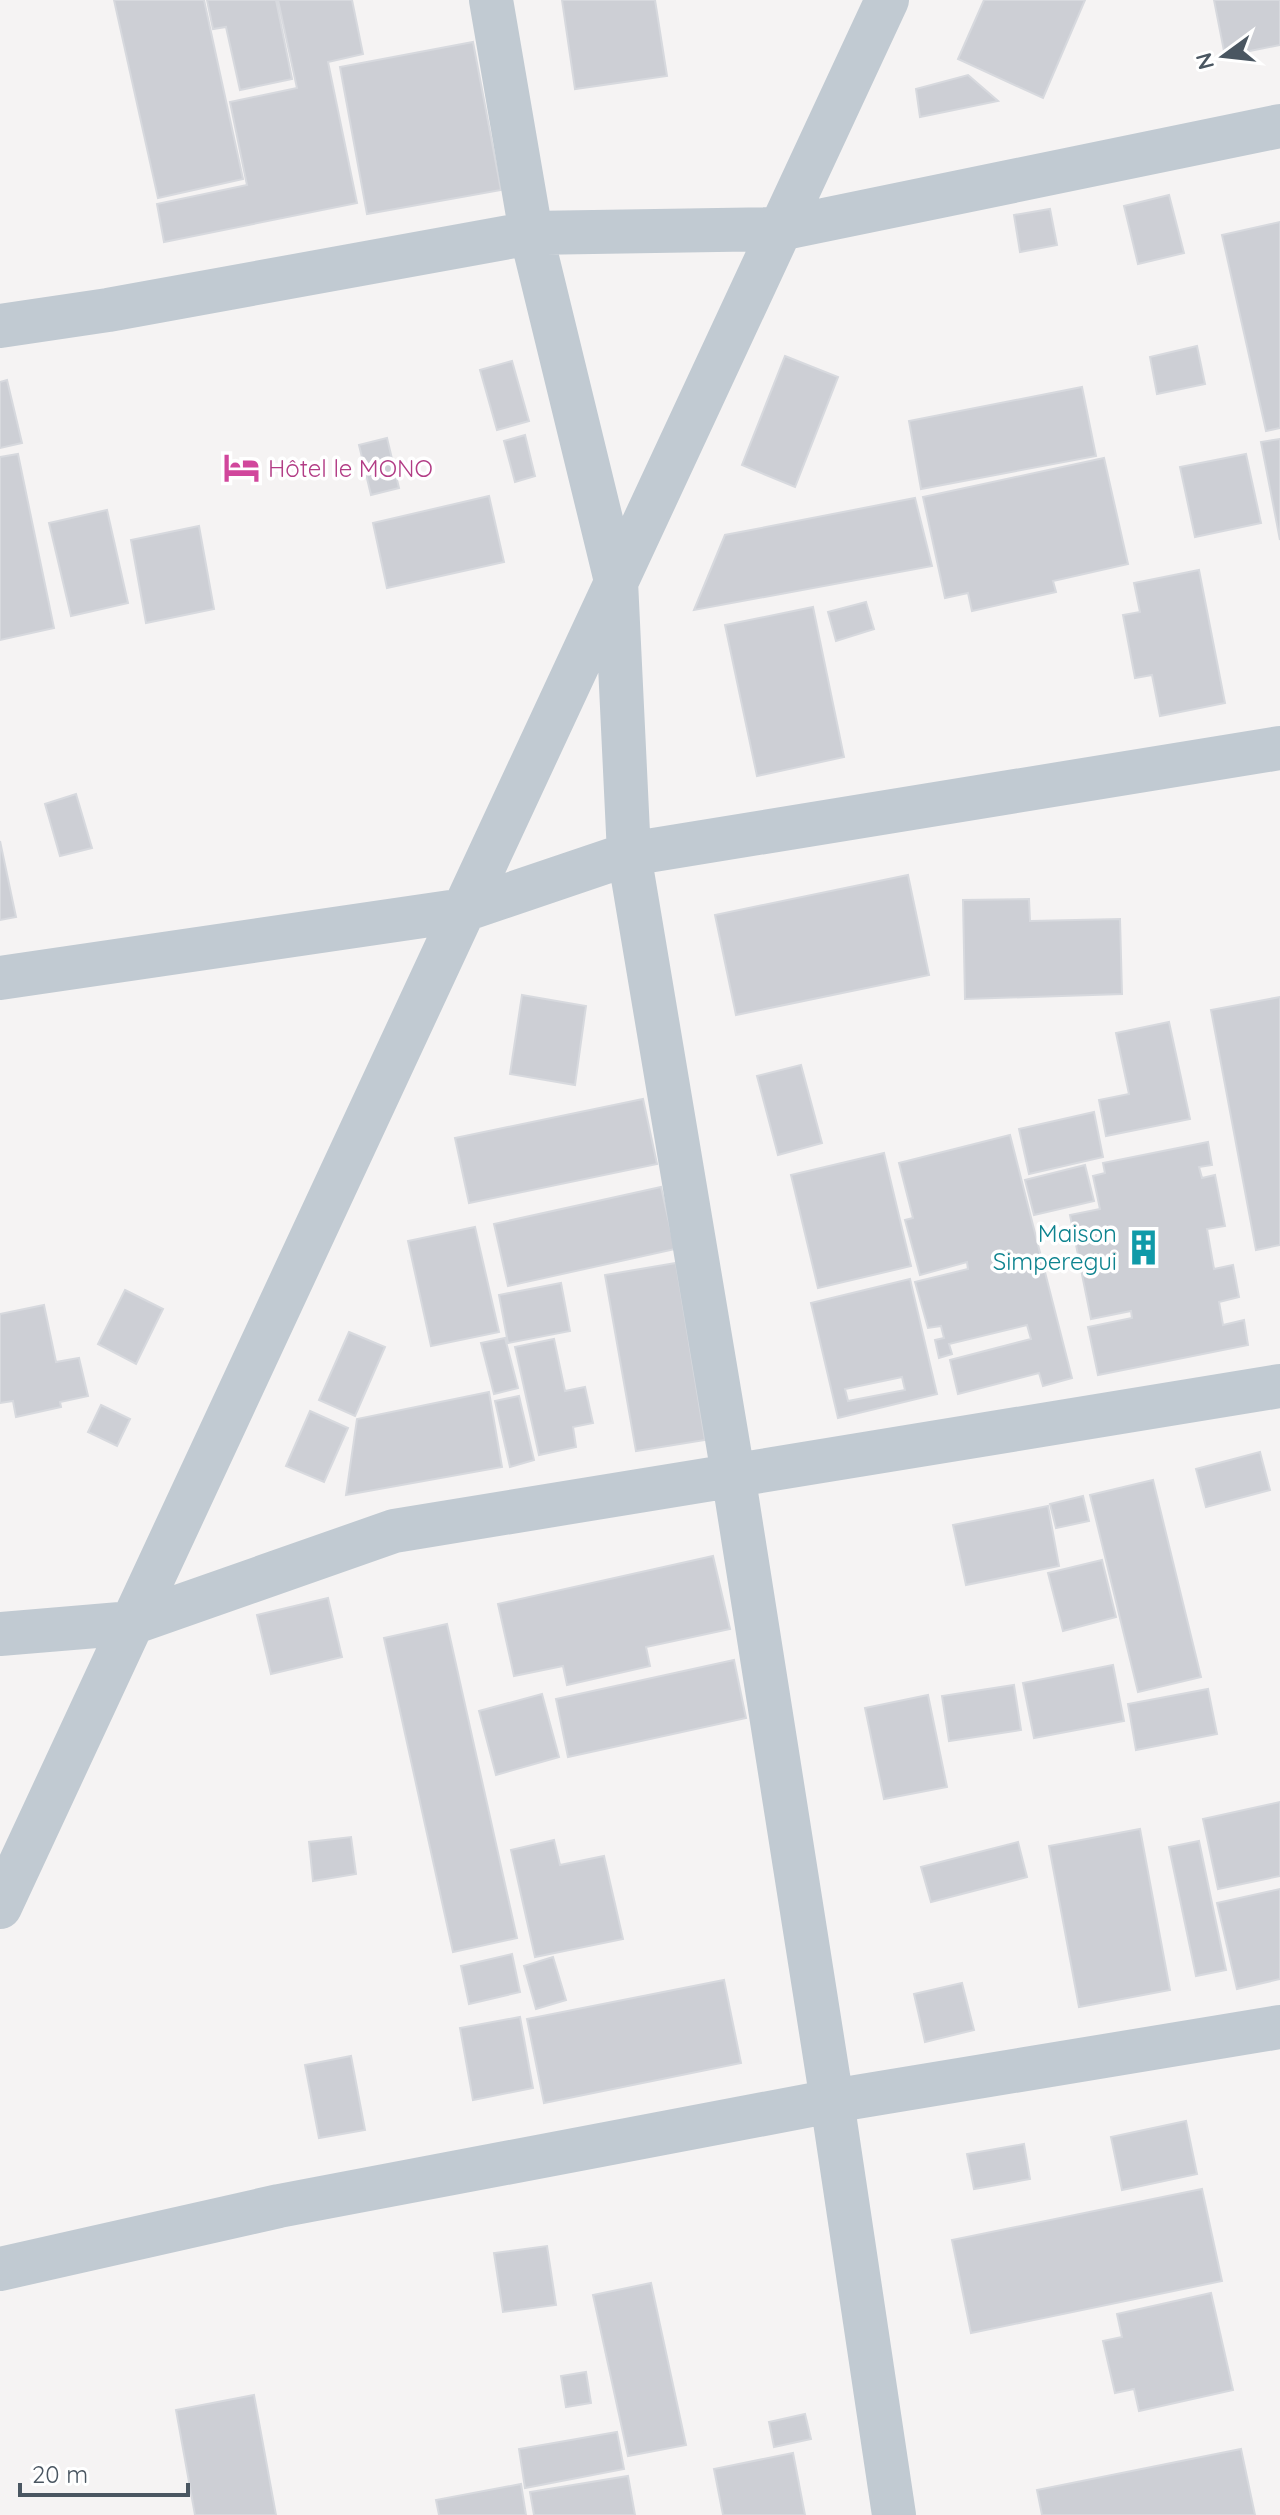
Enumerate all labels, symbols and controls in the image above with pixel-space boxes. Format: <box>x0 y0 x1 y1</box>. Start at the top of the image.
north arrow <box>1184 16 1264 96</box>
text: N <box>1189 50 1220 73</box>
hotel icon: Hôtel le MONO <box>223 449 261 487</box>
place label: Hôtel le MONO <box>268 453 433 483</box>
place label: Maison Simperegui <box>993 1218 1117 1276</box>
building icon: Maison Simperegui <box>1124 1228 1162 1266</box>
scale bar <box>20 2447 188 2497</box>
text: 20 m <box>32 2459 88 2489</box>

